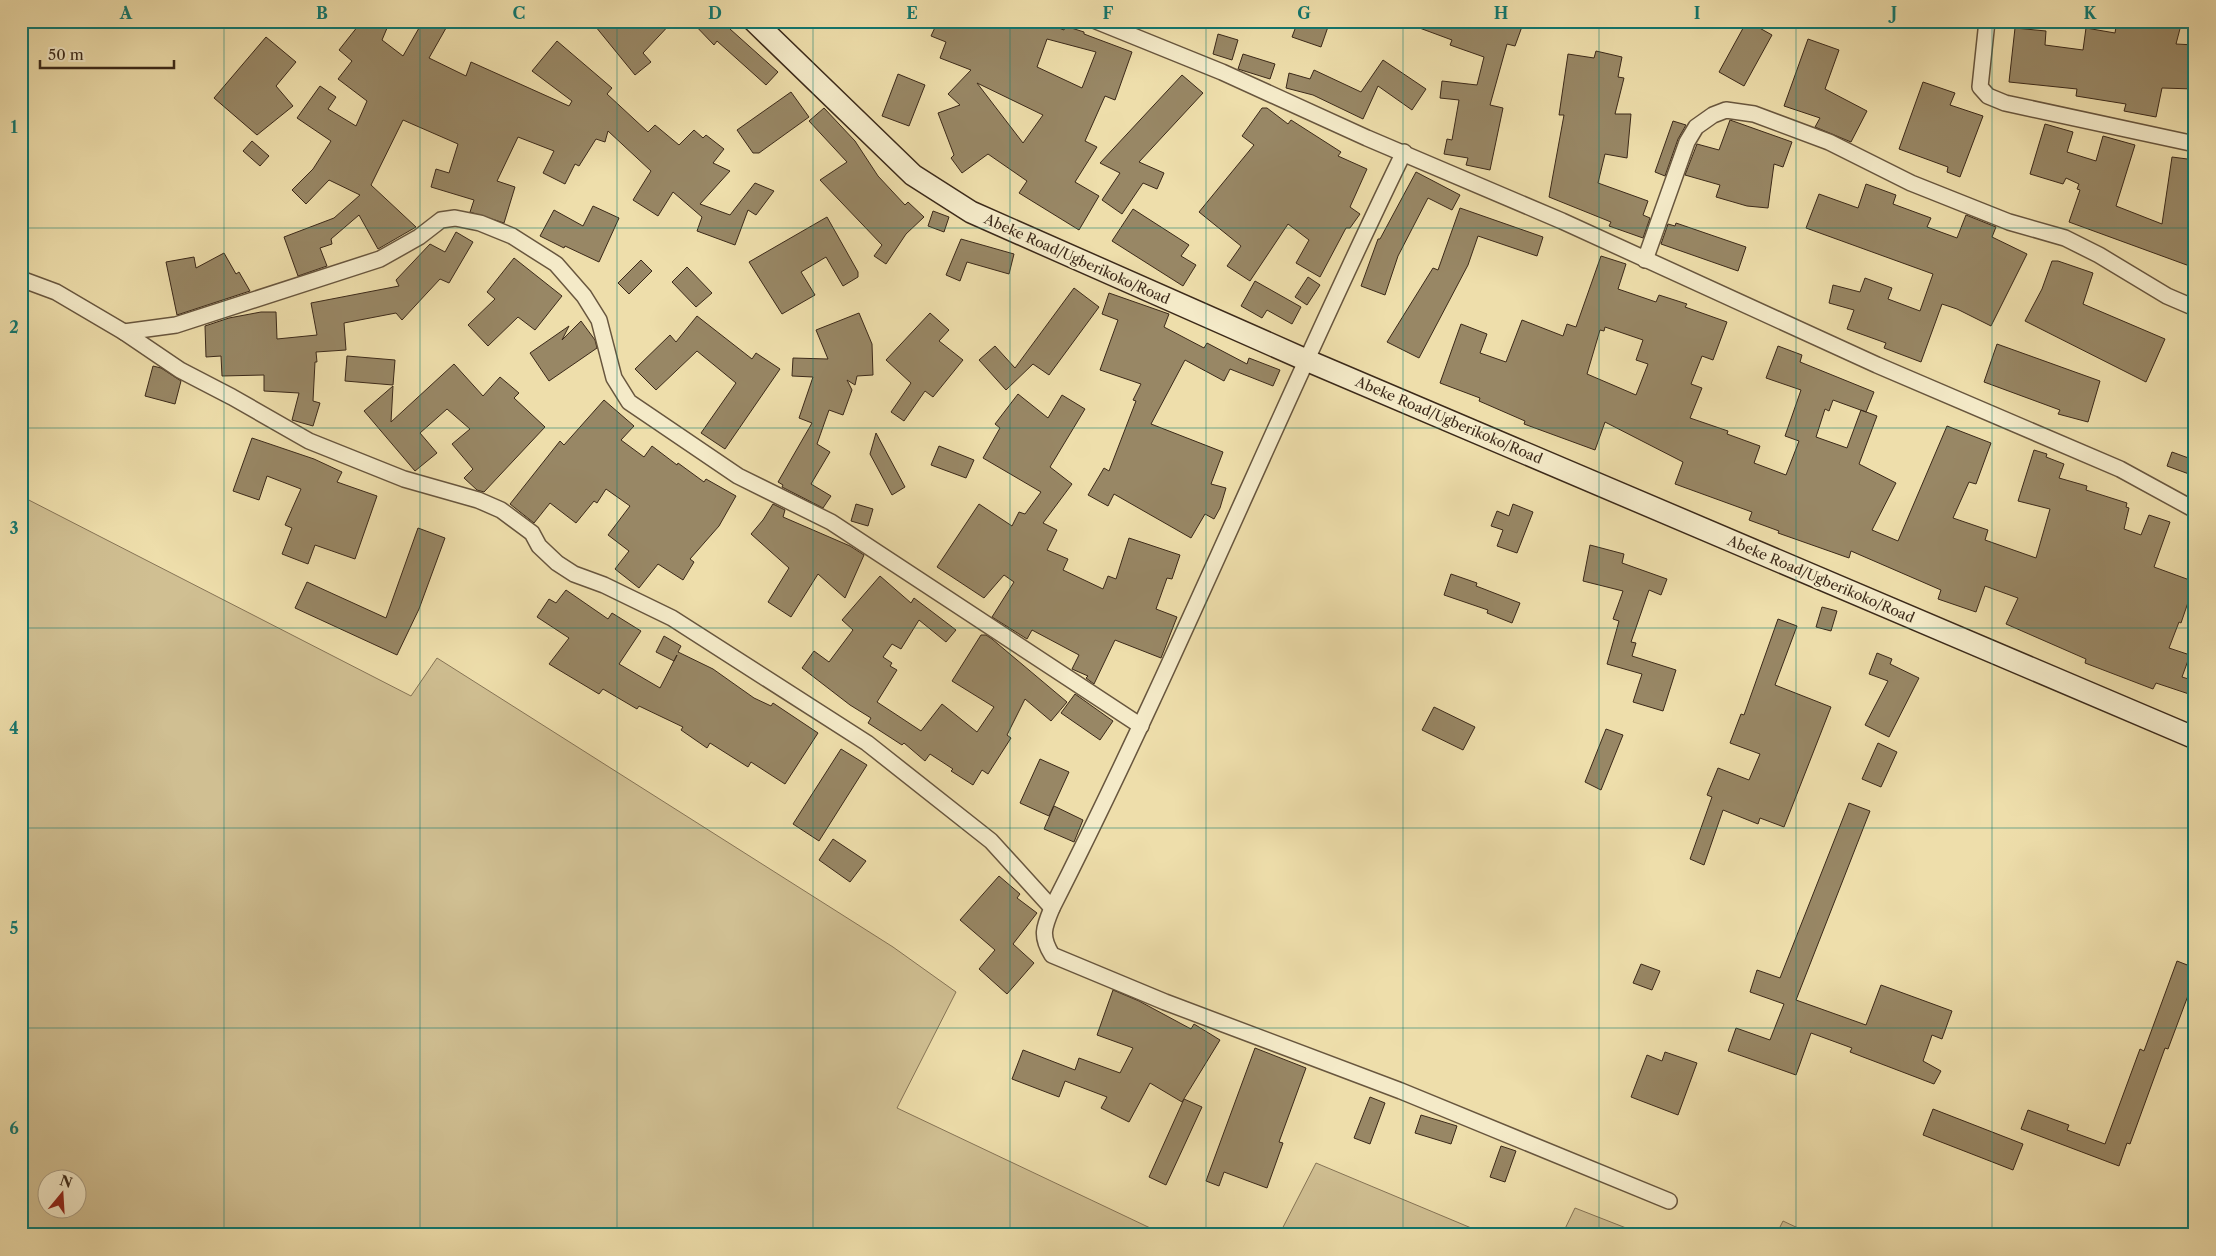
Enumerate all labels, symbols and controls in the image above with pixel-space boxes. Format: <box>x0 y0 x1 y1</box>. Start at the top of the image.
text: A <box>119 3 133 23</box>
text: B <box>316 3 328 23</box>
text: C <box>513 3 525 23</box>
text: D <box>708 3 722 23</box>
text: E <box>906 3 918 23</box>
text: F <box>1103 3 1114 23</box>
text: G <box>1297 3 1311 23</box>
text: H <box>1494 3 1508 23</box>
text: I <box>1694 3 1701 23</box>
text: J <box>1888 3 1897 23</box>
text: K <box>2084 3 2098 23</box>
scale bar <box>40 38 174 70</box>
text: 50 m <box>48 45 84 64</box>
text: 1 <box>10 117 18 137</box>
street label: Abeke Road/Ugberikoko/Road <box>980 209 1173 308</box>
text: 2 <box>9 317 19 337</box>
street label: Abeke Road/Ugberikoko/Road <box>1352 372 1546 468</box>
text: 3 <box>9 518 19 538</box>
street label: Abeke Road/Ugberikoko/Road <box>1724 531 1918 627</box>
text: 4 <box>9 718 19 738</box>
text: 5 <box>10 918 19 938</box>
text: 6 <box>9 1118 19 1138</box>
north arrow <box>38 1168 88 1218</box>
text: N <box>57 1171 75 1192</box>

